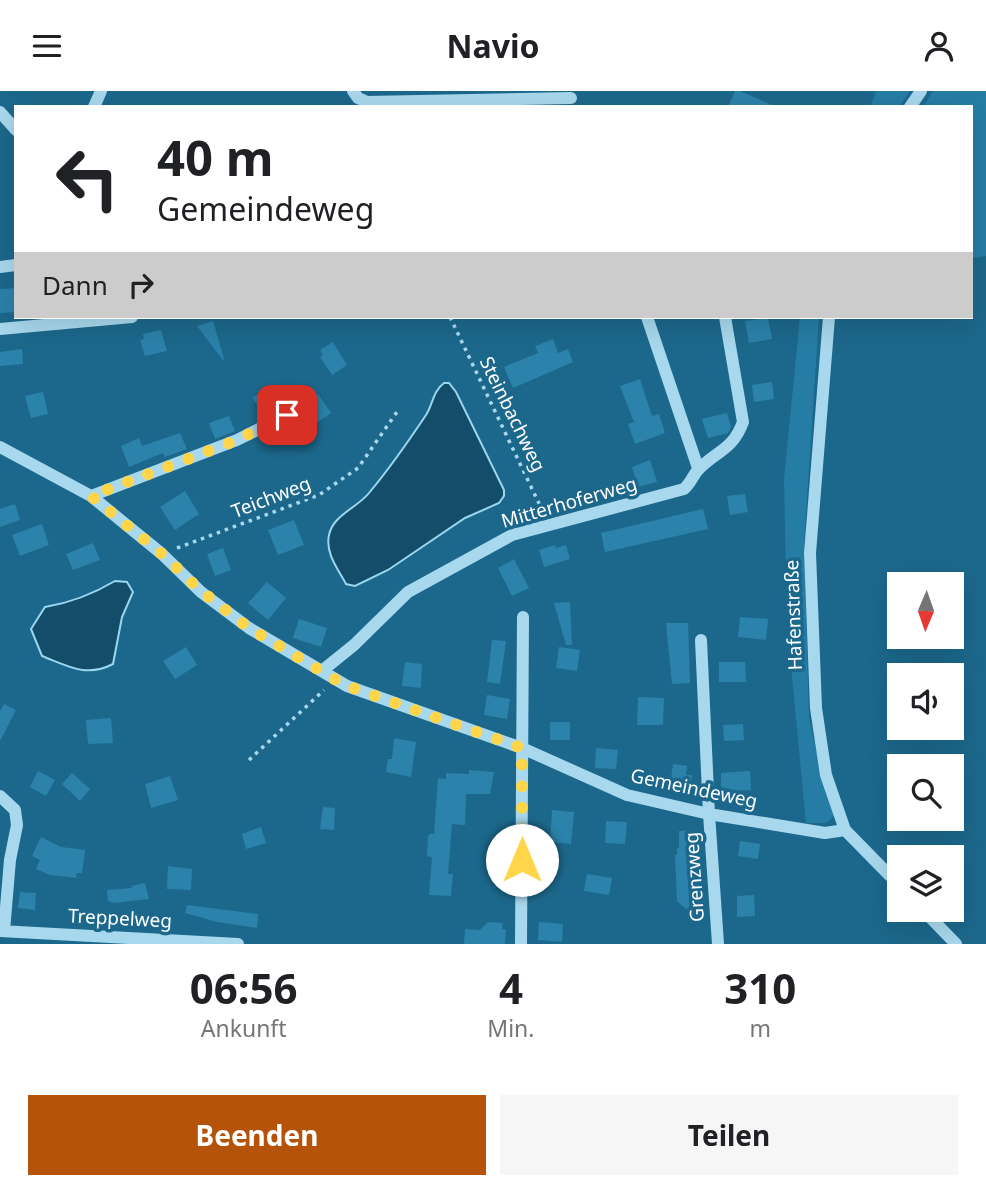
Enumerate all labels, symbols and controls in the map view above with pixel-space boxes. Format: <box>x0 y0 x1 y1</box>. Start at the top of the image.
text: Navio <box>446 24 540 67</box>
icon: menu <box>28 27 66 65</box>
icon: person <box>920 27 958 65</box>
text: 40 m <box>157 124 274 190</box>
icon: left <box>42 133 133 224</box>
text: Gemeindeweg <box>157 187 374 230</box>
icon: right <box>122 266 160 304</box>
text: Dann <box>42 267 108 303</box>
street label: Steinbachweg <box>474 352 552 476</box>
pin <box>257 385 317 445</box>
icon: arrive <box>268 396 306 434</box>
street label: Teichweg <box>228 470 314 524</box>
street label: Mitterhoferweg <box>498 470 640 534</box>
street label: Hafenstraße <box>778 559 808 671</box>
north arrow <box>887 572 964 649</box>
map controls <box>887 572 964 922</box>
button: sound <box>887 663 964 740</box>
button: search <box>887 754 964 831</box>
street label: Gemeindeweg <box>628 762 760 814</box>
position arrow <box>485 823 559 897</box>
street label: Grenzweg <box>678 831 710 923</box>
button: layers <box>887 845 964 922</box>
street label: Treppelweg <box>67 902 173 934</box>
text: 06:56 <box>190 959 298 1016</box>
text: 4 <box>499 959 523 1016</box>
text: 310 <box>724 959 796 1016</box>
text: Ankunft <box>201 1012 287 1044</box>
text: Min. <box>487 1012 535 1044</box>
text: m <box>749 1012 771 1044</box>
button: Beenden <box>28 1095 486 1175</box>
button: Teilen <box>500 1095 958 1175</box>

